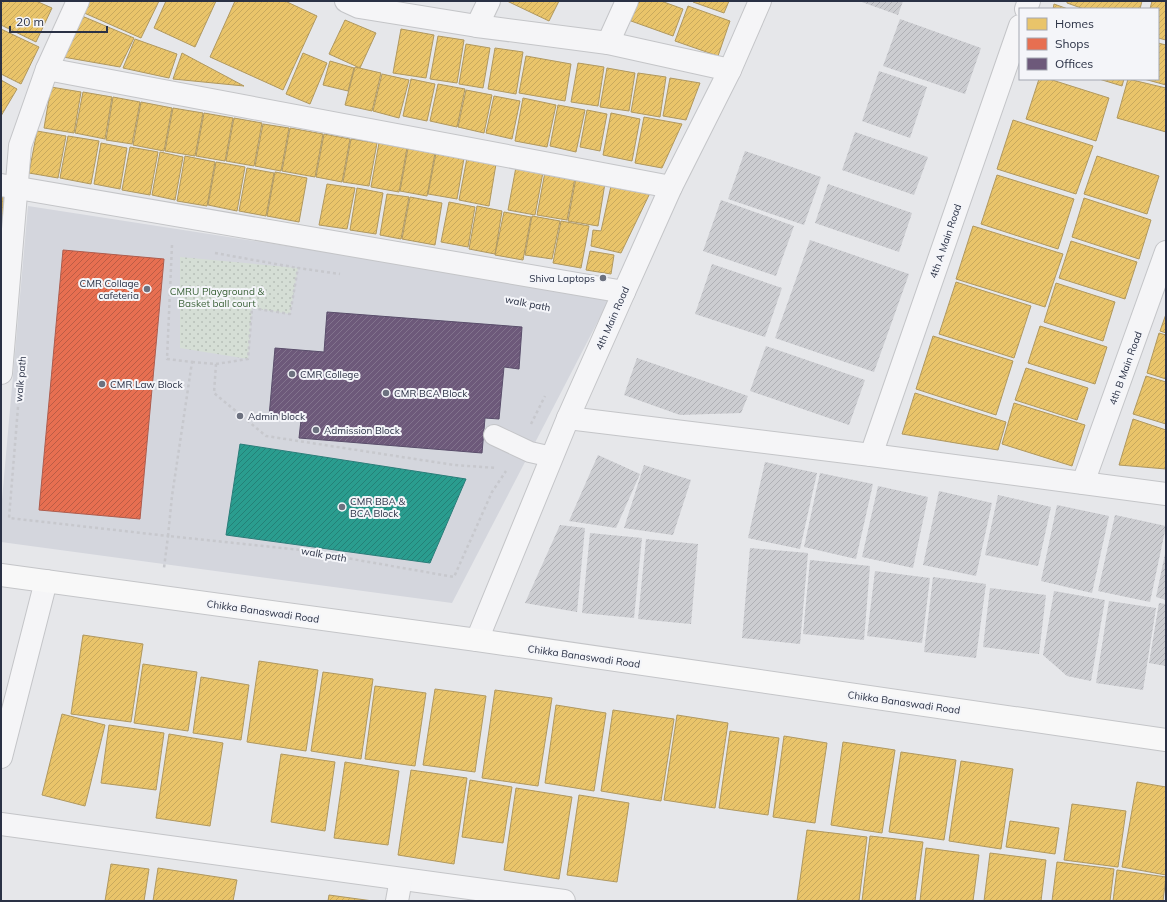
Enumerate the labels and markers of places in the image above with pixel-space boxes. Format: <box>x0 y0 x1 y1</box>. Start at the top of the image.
place label: Shiva Laptops <box>529 272 595 285</box>
marker: Shiva Laptops <box>598 273 608 283</box>
place label: CMR Collage cafeteria <box>80 277 139 302</box>
marker: CMR Collage cafeteria <box>142 284 152 294</box>
place label: CMR College <box>300 368 359 381</box>
marker: CMR College <box>287 369 297 379</box>
place label: CMR Law Block <box>110 378 183 391</box>
marker: CMR Law Block <box>97 379 107 389</box>
place label: CMR BCA Block <box>394 387 468 400</box>
marker: CMR BCA Block <box>381 388 391 398</box>
place label: Admin block <box>248 410 306 423</box>
marker: Admin block <box>235 411 245 421</box>
place label: Admission Block <box>324 424 401 437</box>
marker: Admission Block <box>311 425 321 435</box>
place label: CMR BBA & BCA Block <box>350 495 405 520</box>
marker: CMR BBA & BCA Block <box>337 502 347 512</box>

